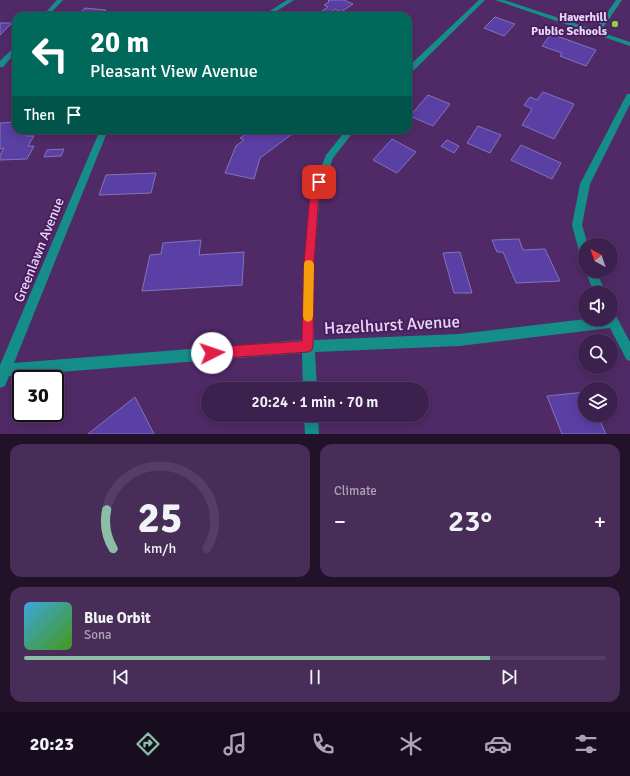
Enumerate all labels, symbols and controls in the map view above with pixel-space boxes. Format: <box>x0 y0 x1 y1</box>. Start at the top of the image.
place label: Haverhill Public Schools <box>531 10 608 39</box>
marker: Haverhill Public Schools <box>610 19 620 29</box>
text: 20 m <box>90 26 149 60</box>
icon: left <box>24 28 76 80</box>
text: Pleasant View Avenue <box>90 60 258 82</box>
icon: arrive <box>63 104 85 126</box>
text: Then <box>24 106 55 124</box>
pin <box>302 165 336 199</box>
icon: arrive <box>308 171 330 193</box>
street label: Greenlawn Avenue <box>10 195 68 305</box>
north arrow <box>578 238 618 278</box>
map controls <box>578 238 618 422</box>
button: sound <box>578 286 618 326</box>
street label: Hazelhurst Avenue <box>324 311 460 339</box>
position arrow <box>191 332 233 374</box>
button: search <box>578 334 618 374</box>
speed limit sign: 30 <box>12 370 64 422</box>
button: layers <box>578 382 618 422</box>
text: 20:24 · 1 min · 70 m <box>252 393 378 411</box>
text: Climate <box>334 483 377 499</box>
text: 25 <box>138 492 182 543</box>
text: 23° <box>448 503 492 540</box>
text: − <box>334 508 346 535</box>
text: + <box>594 508 606 535</box>
text: km/h <box>144 539 176 556</box>
text: Blue Orbit <box>84 609 151 627</box>
text: Sona <box>84 627 112 643</box>
icon: previous <box>110 666 132 688</box>
icon: pause <box>304 666 326 688</box>
icon: next <box>498 666 520 688</box>
icon: directions <box>134 730 162 758</box>
icon: music <box>221 730 249 758</box>
icon: phone <box>309 730 337 758</box>
icon: climate <box>397 730 425 758</box>
icon: car <box>484 730 512 758</box>
icon: filters <box>572 730 600 758</box>
text: 20:23 <box>30 733 74 755</box>

